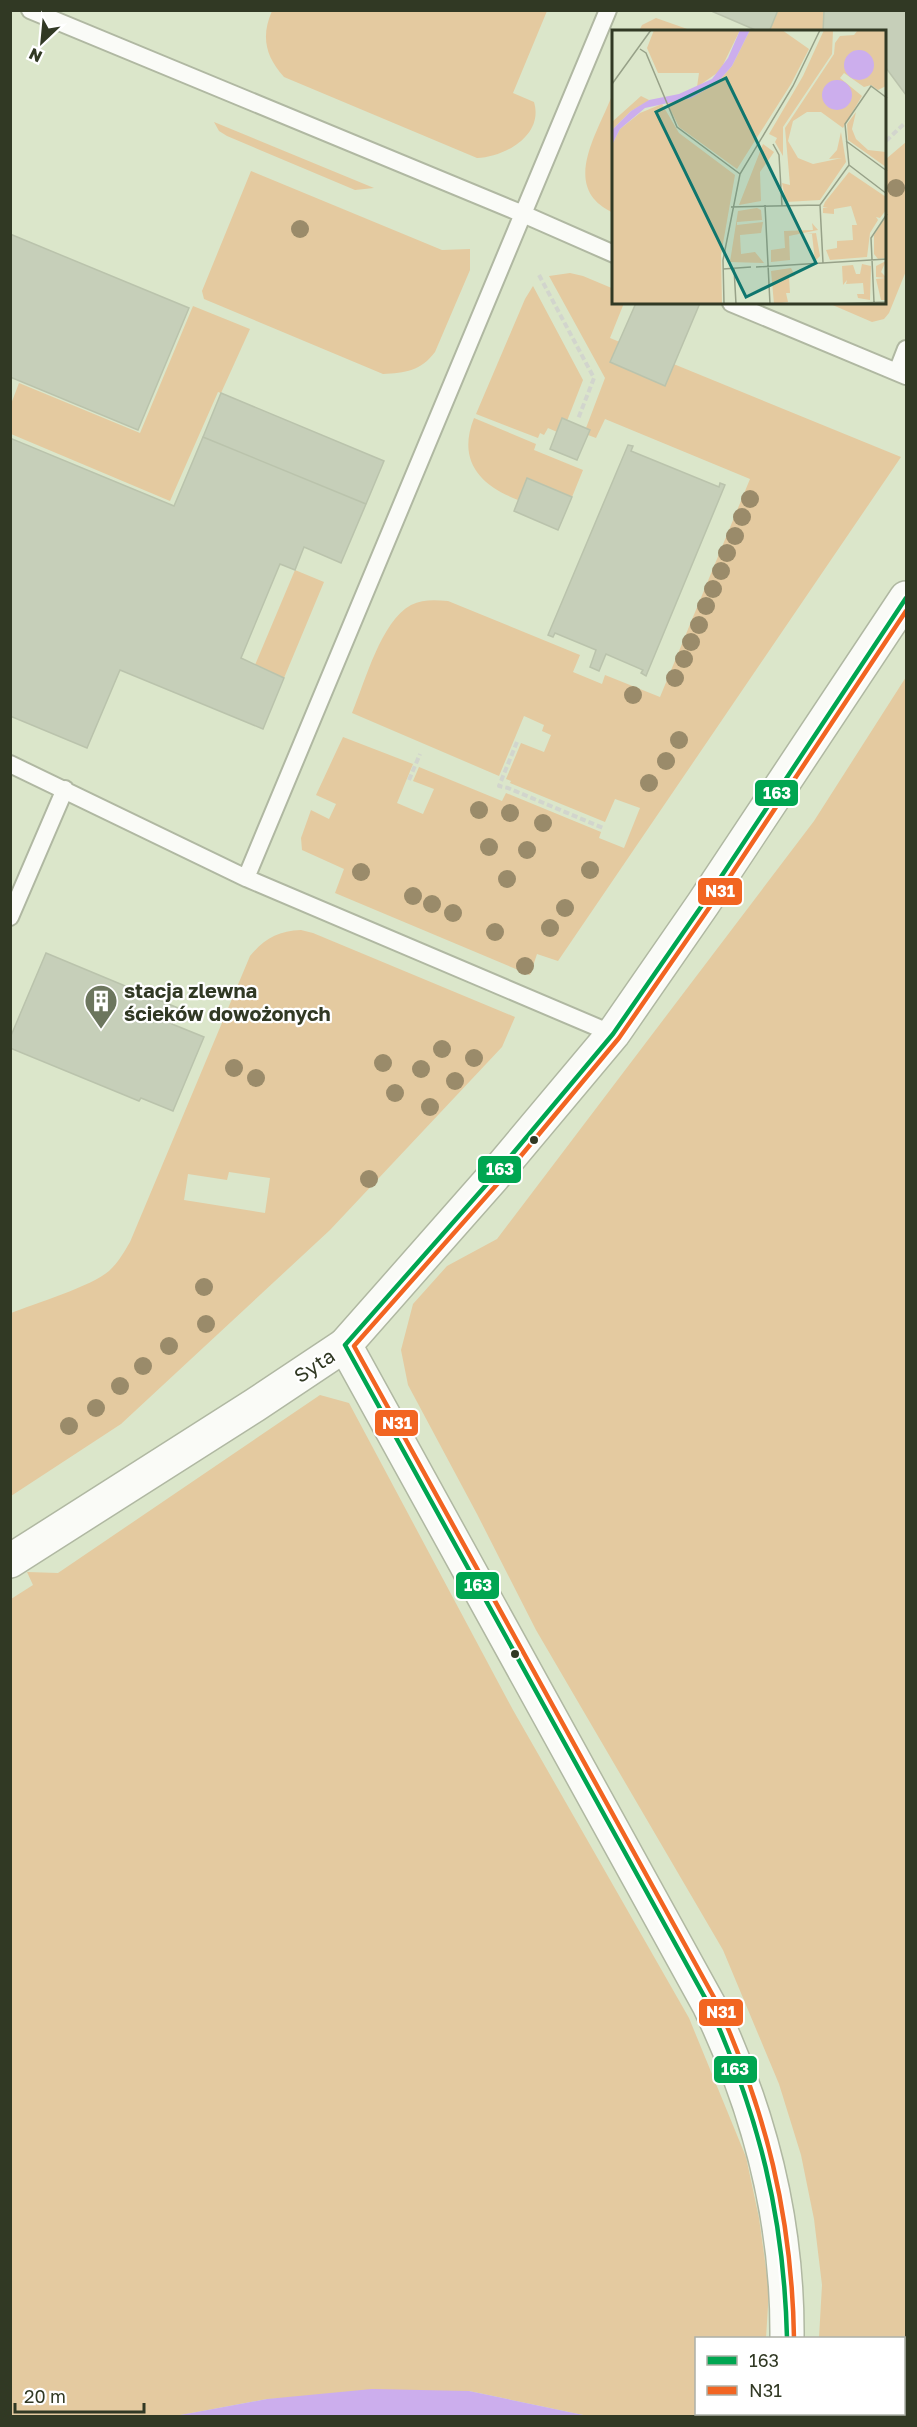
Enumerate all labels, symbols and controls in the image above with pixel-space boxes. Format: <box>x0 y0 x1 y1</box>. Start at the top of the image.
north arrow <box>12 12 72 72</box>
inset map <box>612 30 887 304</box>
text: N <box>26 44 45 67</box>
line badge: 163 <box>754 779 799 807</box>
text: 163 <box>763 783 791 803</box>
line badge: N31 <box>697 877 743 906</box>
text: N31 <box>705 881 735 901</box>
place label: stacja zlewna ścieków dowożonych <box>124 978 330 1025</box>
building icon: stacja zlewna ścieków dowożonych <box>83 983 119 1030</box>
unlabelled marker <box>528 1134 540 1146</box>
line badge: 163 <box>477 1155 522 1184</box>
text: 163 <box>486 1159 514 1179</box>
street label: Syta <box>289 1343 339 1387</box>
line badge: N31 <box>374 1409 419 1437</box>
text: N31 <box>382 1413 412 1433</box>
line badge: 163 <box>455 1571 500 1600</box>
text: 163 <box>464 1575 492 1595</box>
unlabelled marker <box>509 1648 521 1660</box>
line badge: N31 <box>698 1998 744 2027</box>
text: N31 <box>706 2002 736 2022</box>
line badge: 163 <box>713 2055 758 2084</box>
text: 163 <box>721 2059 749 2079</box>
legend <box>695 2337 905 2415</box>
text: 163 <box>749 2349 779 2371</box>
scale bar <box>15 2376 144 2414</box>
text: N31 <box>749 2379 782 2401</box>
text: 20 m <box>24 2385 66 2407</box>

